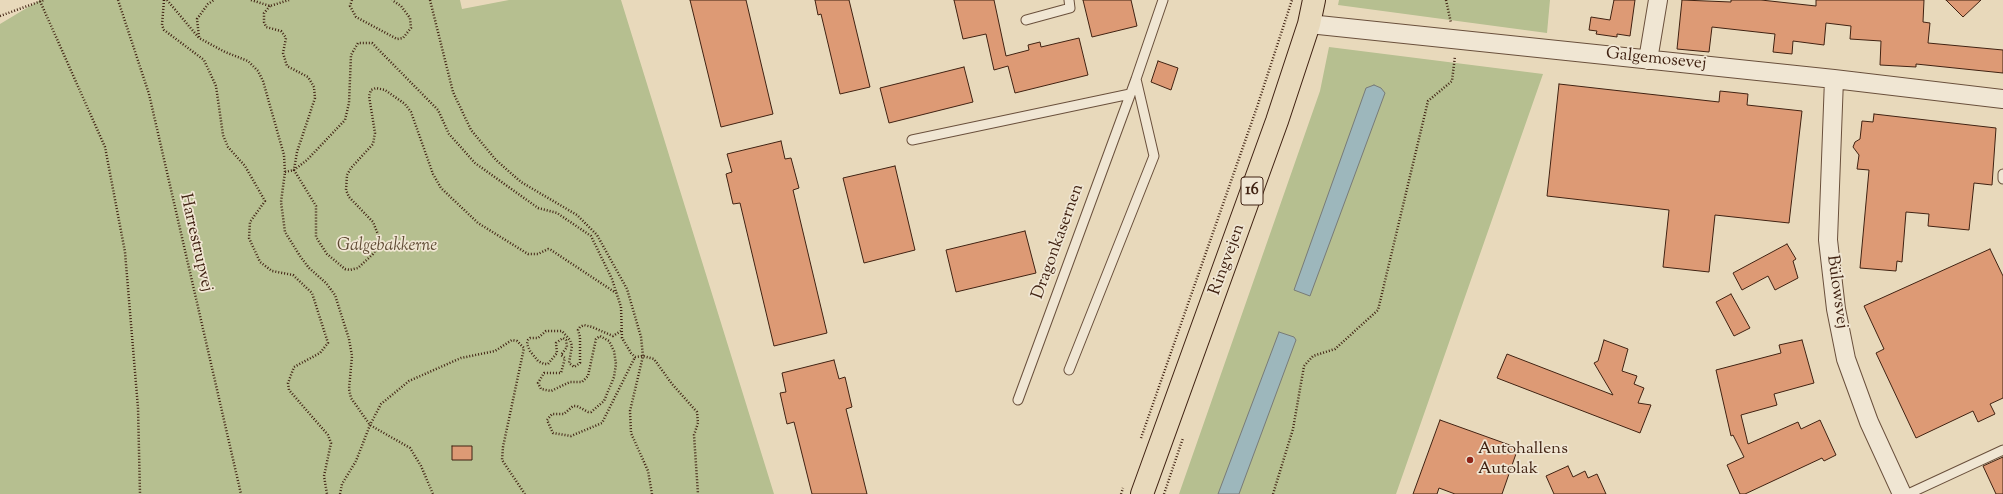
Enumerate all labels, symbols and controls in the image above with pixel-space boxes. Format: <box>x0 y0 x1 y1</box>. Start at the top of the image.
street label: Galgemosevej <box>1605 45 1707 75</box>
road number: 16 <box>1241 177 1263 205</box>
street label: Dragonkasernen <box>1029 182 1089 302</box>
street label: Harrestrupvej <box>174 192 216 294</box>
street label: Ringvejen <box>1206 222 1250 298</box>
park label: Galgebakkerne <box>337 237 437 257</box>
street label: Bülowsvej <box>1821 254 1851 330</box>
place label: Autohallens Autolak <box>1478 440 1568 480</box>
marker: Autohallens Autolak <box>1465 455 1475 465</box>

